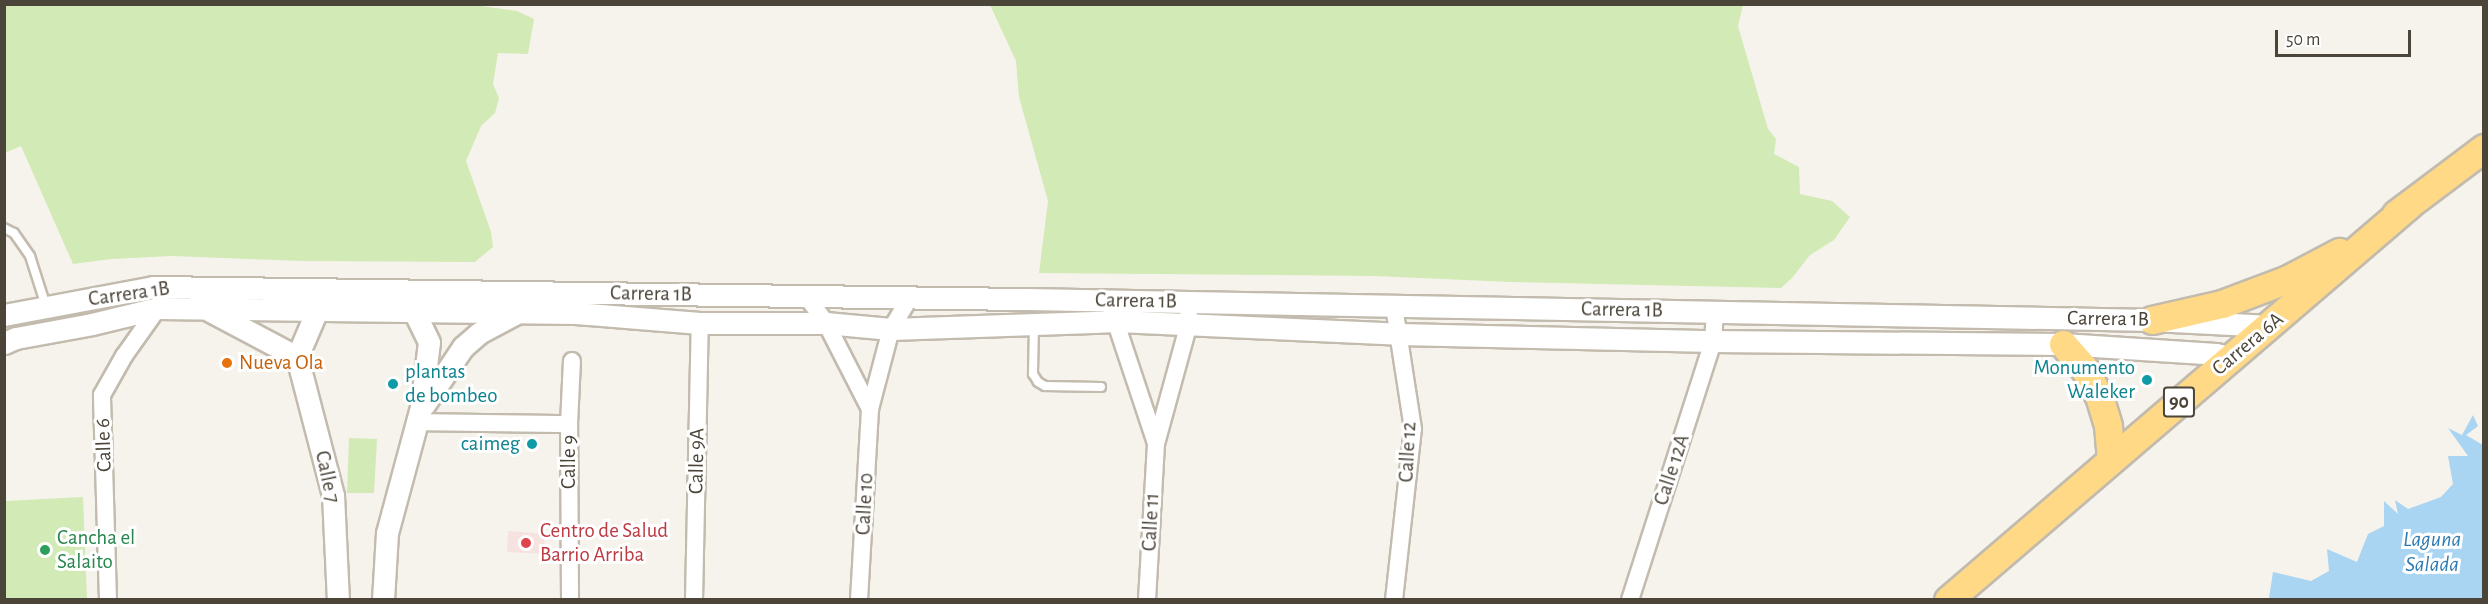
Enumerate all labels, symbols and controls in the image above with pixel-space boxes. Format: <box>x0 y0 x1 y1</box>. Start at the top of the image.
scale bar <box>2278 18 2414 56</box>
text: 50 m <box>2286 31 2320 49</box>
street label: Carrera 1B <box>87 276 171 312</box>
street label: Carrera 1B <box>610 281 692 307</box>
street label: Carrera 1B <box>1095 288 1177 314</box>
street label: Carrera 1B <box>1581 297 1663 323</box>
street label: Carrera 1B <box>2067 306 2149 332</box>
street label: Carrera 6A <box>2207 307 2289 381</box>
place label: Nueva Ola <box>239 350 323 376</box>
place label: Monumento Waleker <box>2033 355 2135 405</box>
marker: Nueva Ola <box>220 356 234 370</box>
place label: plantas de bombeo <box>405 359 498 409</box>
marker: Monumento Waleker <box>2140 373 2154 387</box>
marker: plantas de bombeo <box>386 377 400 391</box>
road number: 90 <box>2162 385 2196 419</box>
street label: Calle 6 <box>90 418 118 472</box>
street label: Calle 12 <box>1394 421 1422 483</box>
street label: Calle 9A <box>684 428 710 494</box>
place label: caimeg <box>461 431 520 457</box>
street label: Calle 12A <box>1649 431 1695 509</box>
street label: Calle 9 <box>556 435 582 489</box>
marker: caimeg <box>525 437 539 451</box>
street label: Calle 7 <box>309 449 345 505</box>
street label: Calle 10 <box>851 472 879 536</box>
street label: Calle 11 <box>1137 492 1165 552</box>
place label: Centro de Salud Barrio Arriba <box>540 518 668 568</box>
place label: Cancha el Salaito <box>57 525 135 575</box>
water label: Laguna Salada <box>2403 526 2461 578</box>
marker: Centro de Salud Barrio Arriba <box>517 534 535 552</box>
marker: Cancha el Salaito <box>38 543 52 557</box>

